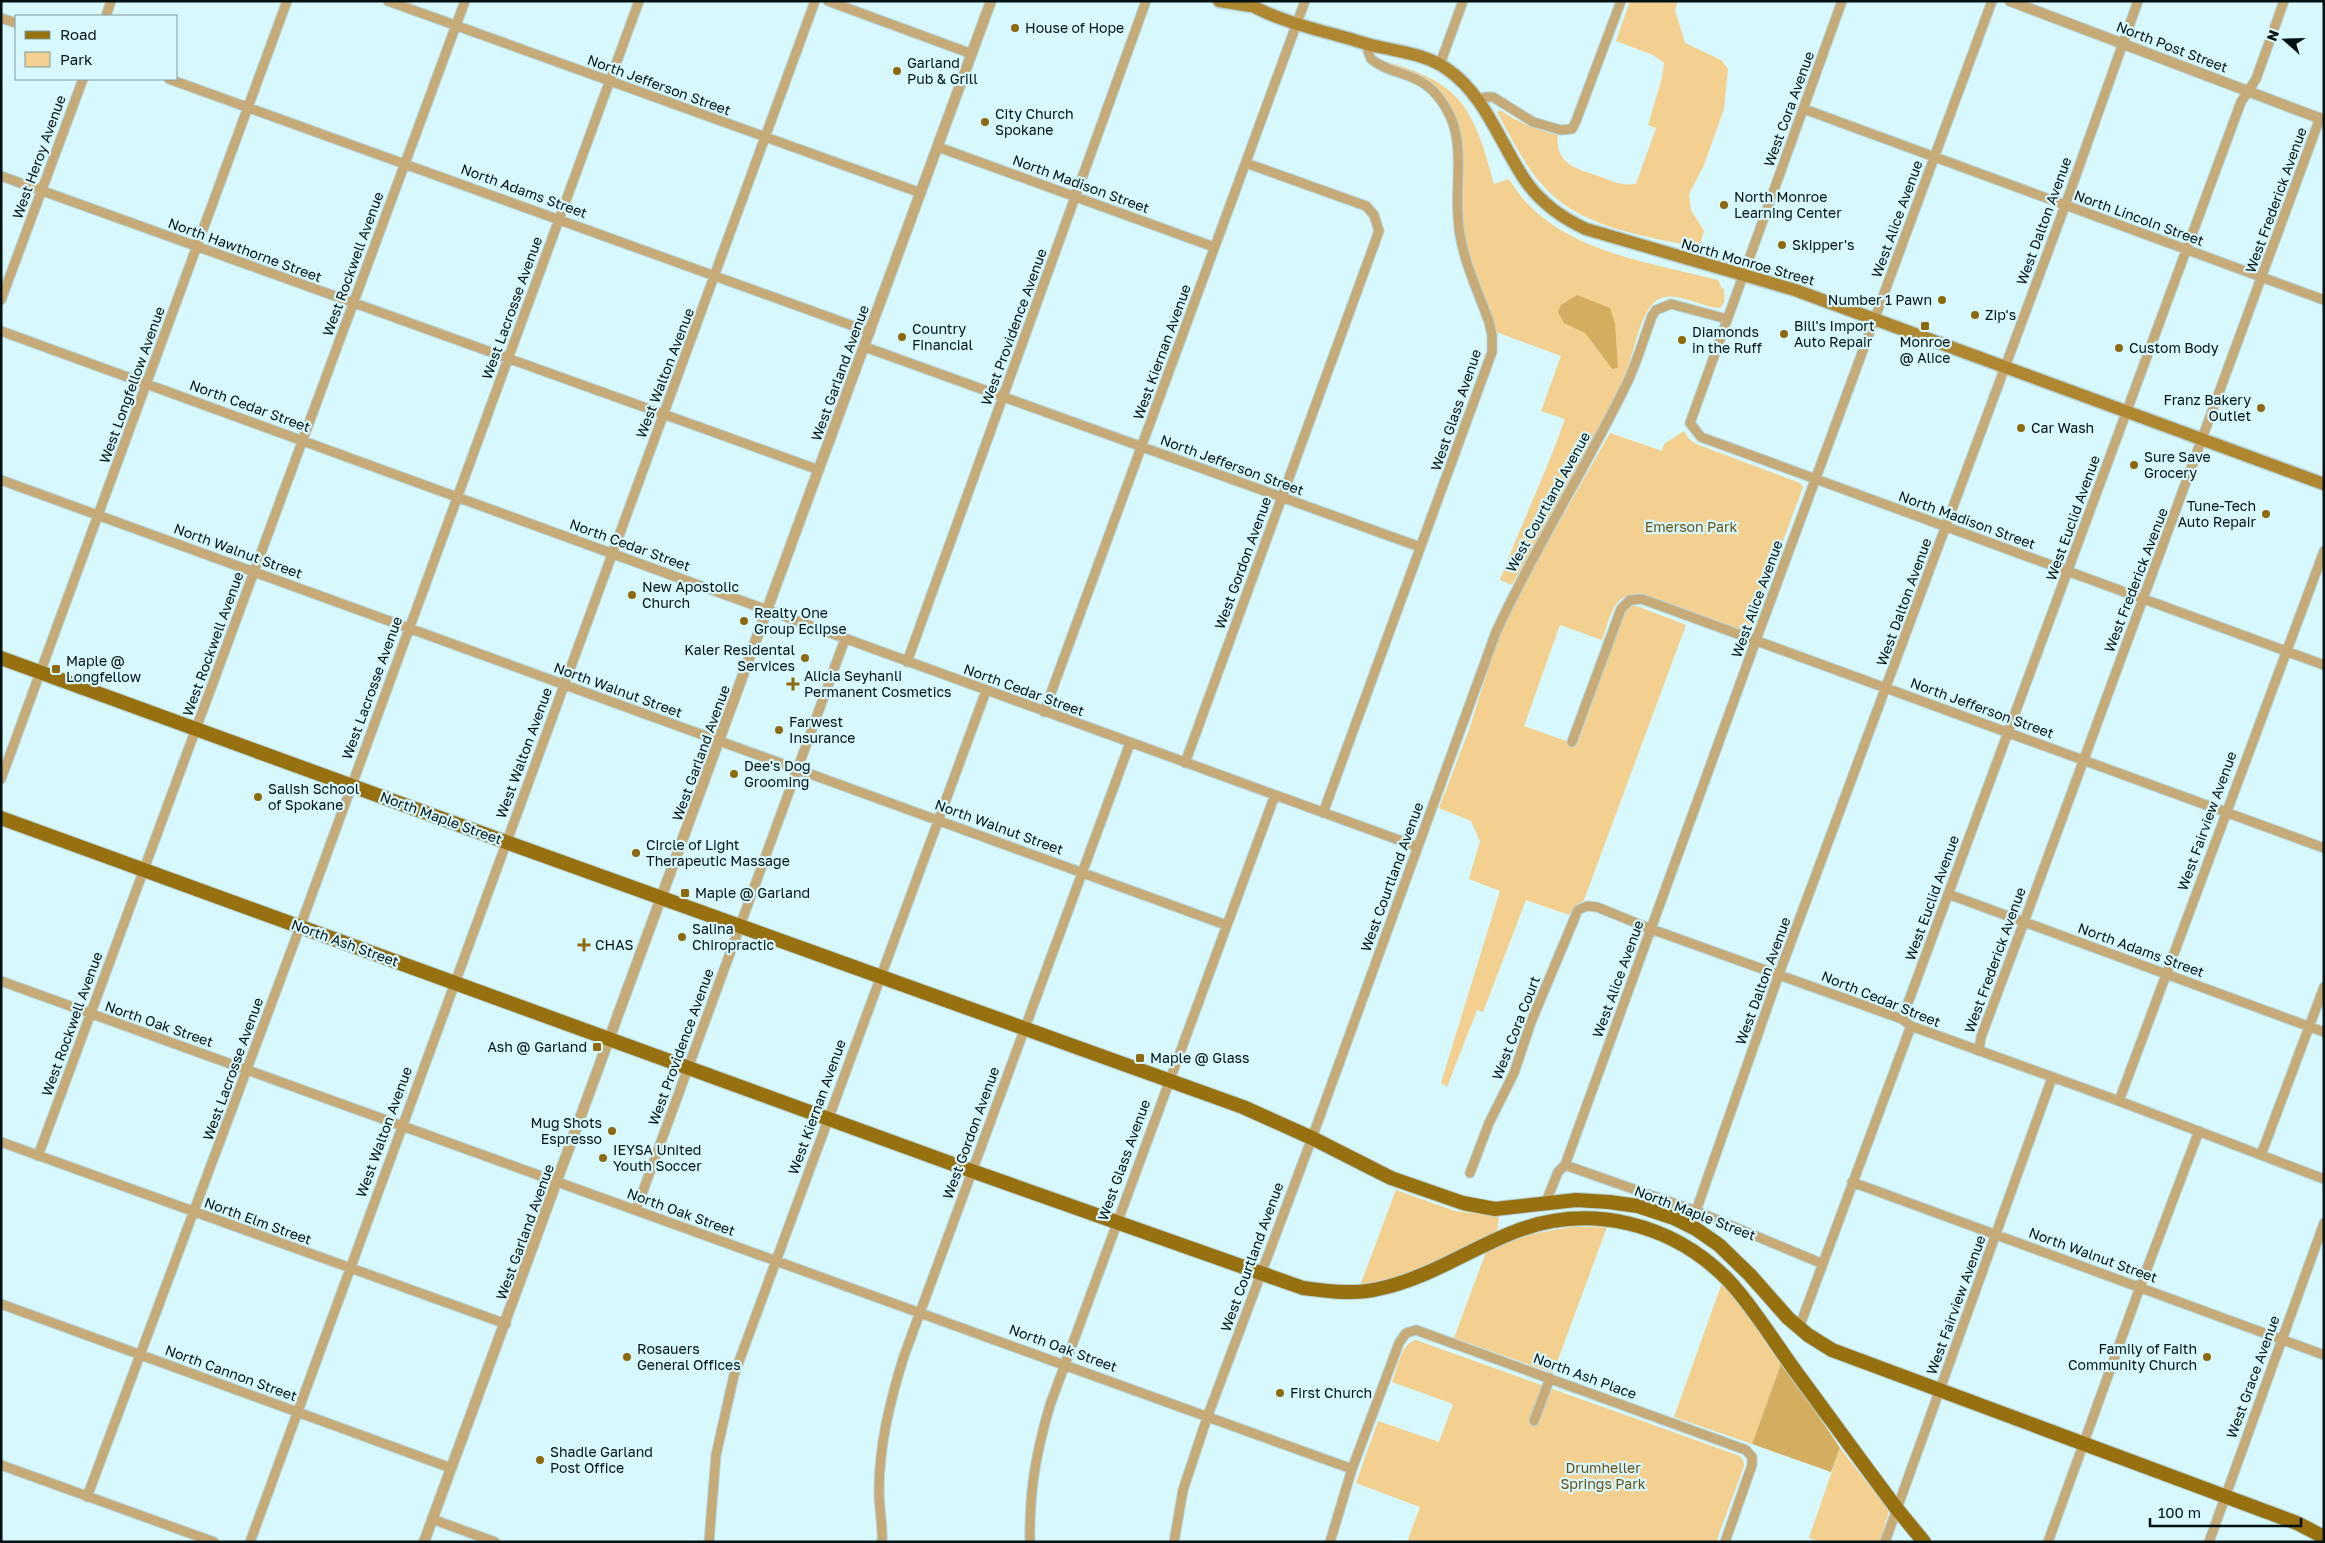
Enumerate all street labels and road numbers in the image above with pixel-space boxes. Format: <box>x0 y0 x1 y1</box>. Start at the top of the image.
street label: North Post Street <box>2114 17 2230 76</box>
street label: West Cora Avenue <box>1760 49 1817 169</box>
street label: North Jefferson Street <box>585 51 733 118</box>
street label: West Heroy Avenue <box>8 93 69 221</box>
street label: West Frederick Avenue <box>2241 125 2310 275</box>
street label: North Madison Street <box>1011 151 1152 216</box>
street label: West Dalton Avenue <box>2012 155 2075 287</box>
street label: West Alice Avenue <box>1867 158 1926 280</box>
street label: North Adams Street <box>459 160 590 221</box>
street label: North Lincoln Street <box>2072 186 2206 249</box>
street label: West Rockwell Avenue <box>319 189 387 338</box>
street label: North Hawthorne Street <box>166 214 324 285</box>
street label: West Lacrosse Avenue <box>478 234 545 382</box>
street label: North Monroe Street <box>1679 234 1817 289</box>
street label: West Providence Avenue <box>977 246 1050 408</box>
street label: West Kiernan Avenue <box>1129 282 1194 422</box>
street label: West Garland Avenue <box>807 303 872 443</box>
street label: West Longfellow Avenue <box>95 304 168 465</box>
street label: West Walton Avenue <box>632 305 697 440</box>
street label: West Glass Avenue <box>1427 347 1484 473</box>
street label: North Cedar Street <box>188 376 313 435</box>
street label: West Courtland Avenue <box>1502 429 1593 575</box>
street label: North Jefferson Street <box>1158 431 1306 498</box>
street label: West Euclid Avenue <box>2042 453 2103 583</box>
street label: North Madison Street <box>1897 487 2038 552</box>
street label: West Gordon Avenue <box>1211 494 1274 631</box>
street label: West Frederick Avenue <box>2100 505 2171 655</box>
street label: North Cedar Street <box>568 515 693 574</box>
street label: North Walnut Street <box>172 519 305 582</box>
street label: West Dalton Avenue <box>1872 536 1935 668</box>
street label: West Alice Avenue <box>1727 538 1786 660</box>
street label: West Rockwell Avenue <box>179 569 247 718</box>
street label: West Lacrosse Avenue <box>338 614 405 762</box>
street label: North Walnut Street <box>552 658 685 721</box>
street label: North Cedar Street <box>962 660 1087 719</box>
street label: North Jefferson Street <box>1908 674 2056 741</box>
street label: West Garland Avenue <box>668 683 733 823</box>
street label: West Walton Avenue <box>492 685 555 821</box>
street label: West Fairview Avenue <box>2173 749 2240 893</box>
street label: North Maple Street <box>378 788 504 847</box>
street label: North Walnut Street <box>933 795 1066 858</box>
street label: West Courtland Avenue <box>1357 800 1426 954</box>
street label: West Euclid Avenue <box>1901 833 1962 963</box>
street label: West Frederick Avenue <box>1960 885 2029 1035</box>
street label: North Ash Street <box>289 915 401 970</box>
street label: West Dalton Avenue <box>1731 915 1794 1047</box>
street label: West Alice Avenue <box>1588 918 1647 1040</box>
street label: North Adams Street <box>2076 919 2207 980</box>
street label: West Rockwell Avenue <box>38 949 106 1098</box>
street label: West Providence Avenue <box>644 966 717 1128</box>
street label: North Cedar Street <box>1819 967 1943 1030</box>
street label: West Cora Court <box>1488 973 1543 1082</box>
street label: West Lacrosse Avenue <box>199 995 266 1143</box>
street label: North Oak Street <box>103 997 216 1050</box>
street label: West Kiernan Avenue <box>784 1037 849 1177</box>
street label: West Walton Avenue <box>352 1064 415 1200</box>
street label: West Gordon Avenue <box>939 1064 1002 1201</box>
street label: West Glass Avenue <box>1094 1097 1153 1223</box>
street label: West Garland Avenue <box>492 1162 557 1302</box>
street label: West Courtland Avenue <box>1217 1180 1286 1334</box>
street label: North Maple Street <box>1632 1182 1758 1243</box>
street label: North Oak Street <box>625 1184 737 1239</box>
street label: North Elm Street <box>202 1193 314 1248</box>
street label: North Walnut Street <box>2027 1223 2160 1286</box>
street label: West Fairview Avenue <box>1922 1233 1989 1377</box>
street label: West Grace Avenue <box>2222 1313 2283 1440</box>
street label: North Oak Street <box>1007 1320 1119 1375</box>
street label: North Cannon Street <box>163 1341 299 1404</box>
street label: North Ash Place <box>1531 1349 1639 1402</box>

